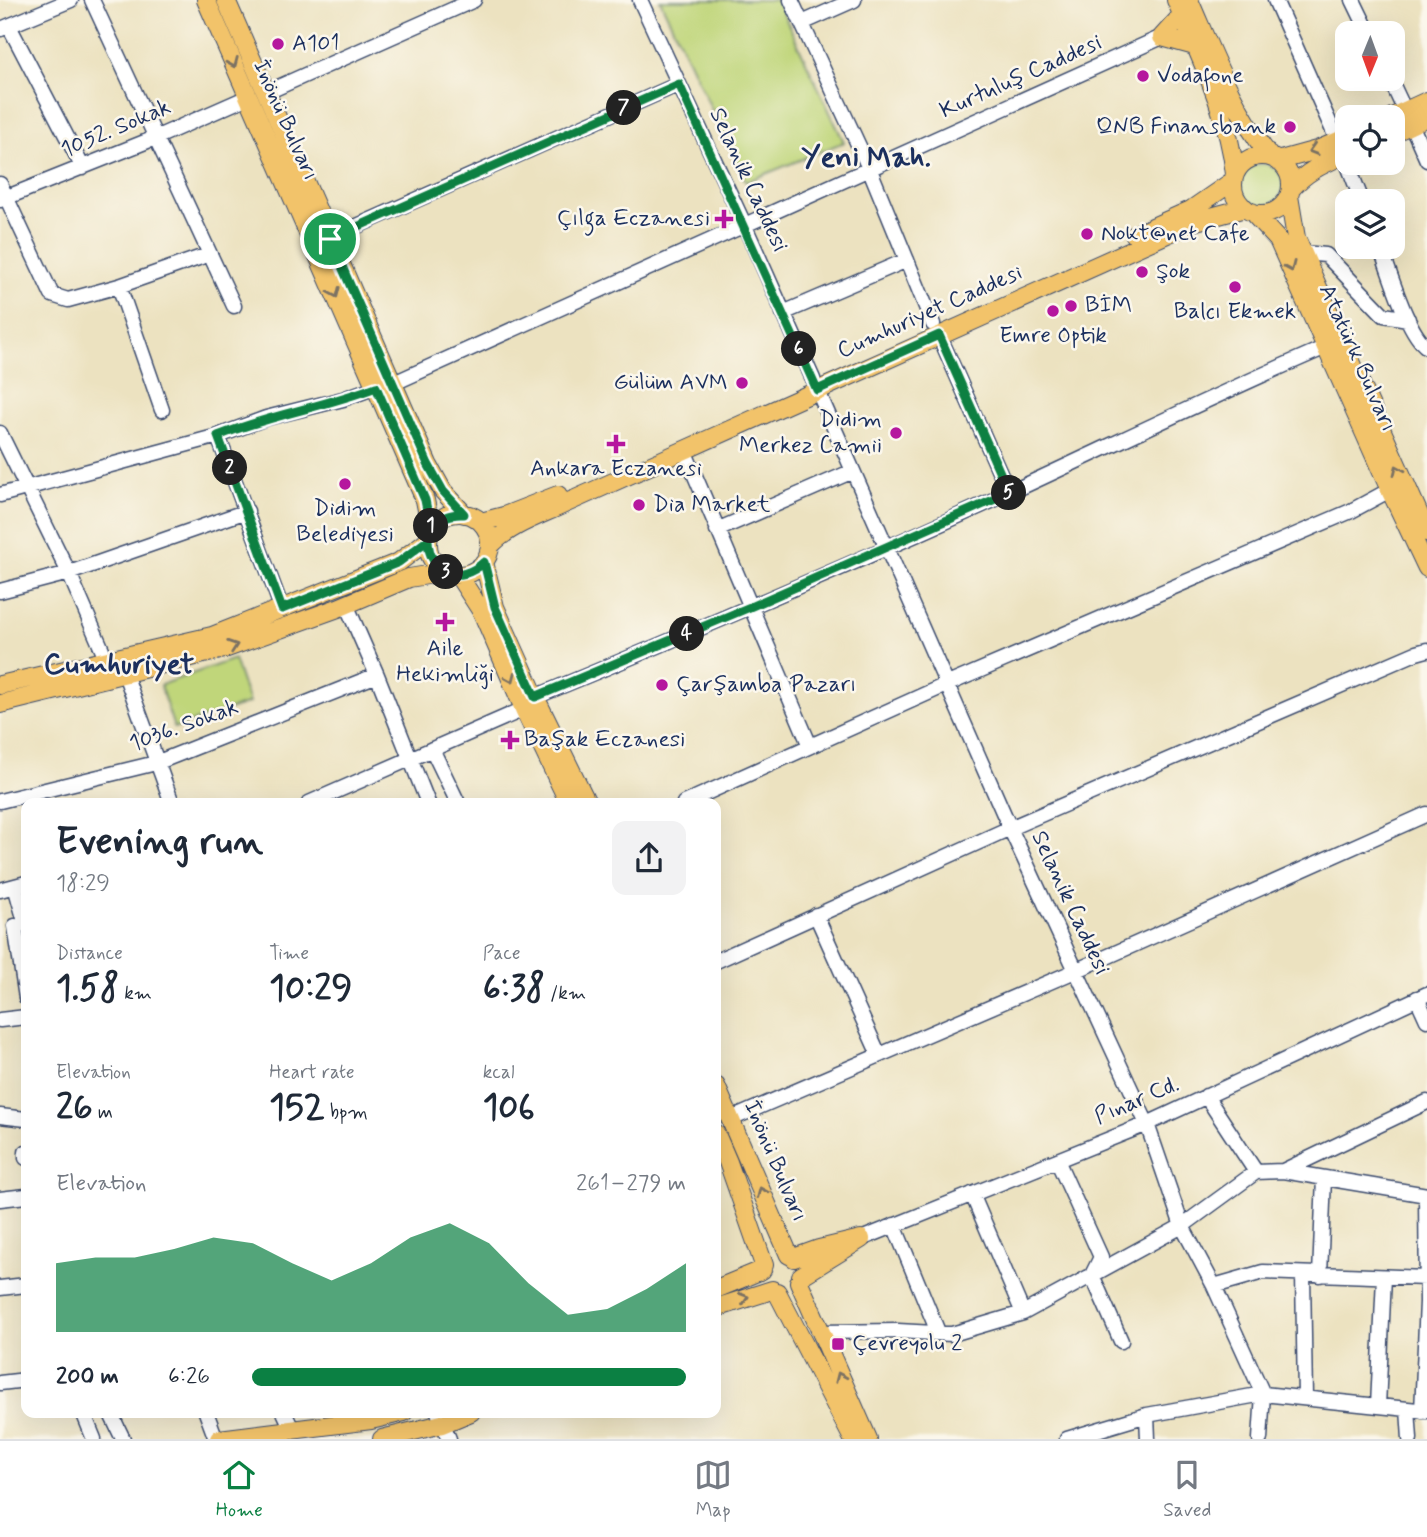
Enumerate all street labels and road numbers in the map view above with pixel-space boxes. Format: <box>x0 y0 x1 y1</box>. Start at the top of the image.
street label: Kurtuluş Caddesi <box>935 28 1107 126</box>
street label: İnönü Bulvarı <box>245 55 325 185</box>
street label: 1052. Sokak <box>56 92 176 166</box>
street label: Selanik Caddesi <box>702 103 794 257</box>
street label: Cumhuriyet Caddesi <box>833 258 1027 366</box>
street label: Atatürk Bulvarı <box>1311 280 1403 436</box>
street label: 1036. Sokak <box>125 692 243 760</box>
street label: Selanik Caddesi <box>1024 826 1116 980</box>
street label: Pınar Cd. <box>1090 1070 1184 1132</box>
street label: İnönü Bulvarı <box>736 1096 814 1226</box>

